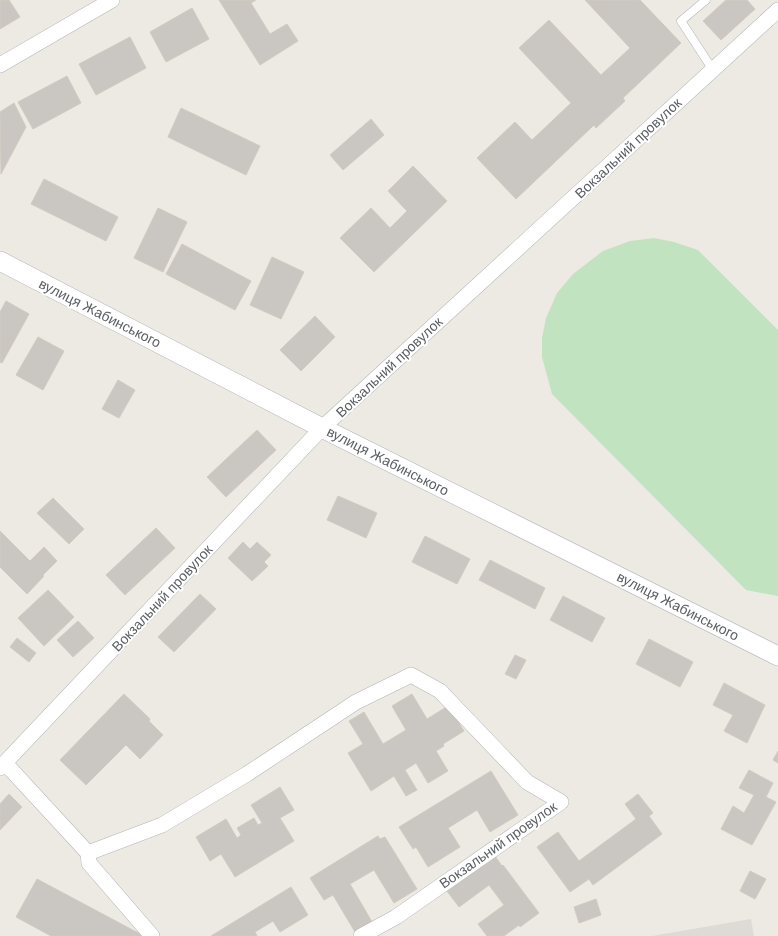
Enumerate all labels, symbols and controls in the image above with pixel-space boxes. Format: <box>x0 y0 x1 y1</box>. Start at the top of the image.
street label: Вокзальний провулок <box>572 94 685 201</box>
street label: вулиця Жабинського <box>36 275 164 351</box>
street label: Вокзальний провулок <box>333 313 446 420</box>
street label: вулиця Жабинського <box>324 423 452 499</box>
street label: Вокзальний провулок <box>109 541 216 654</box>
street label: вулиця Жабинського <box>614 568 742 644</box>
street label: Вокзальний провулок <box>436 798 560 892</box>

